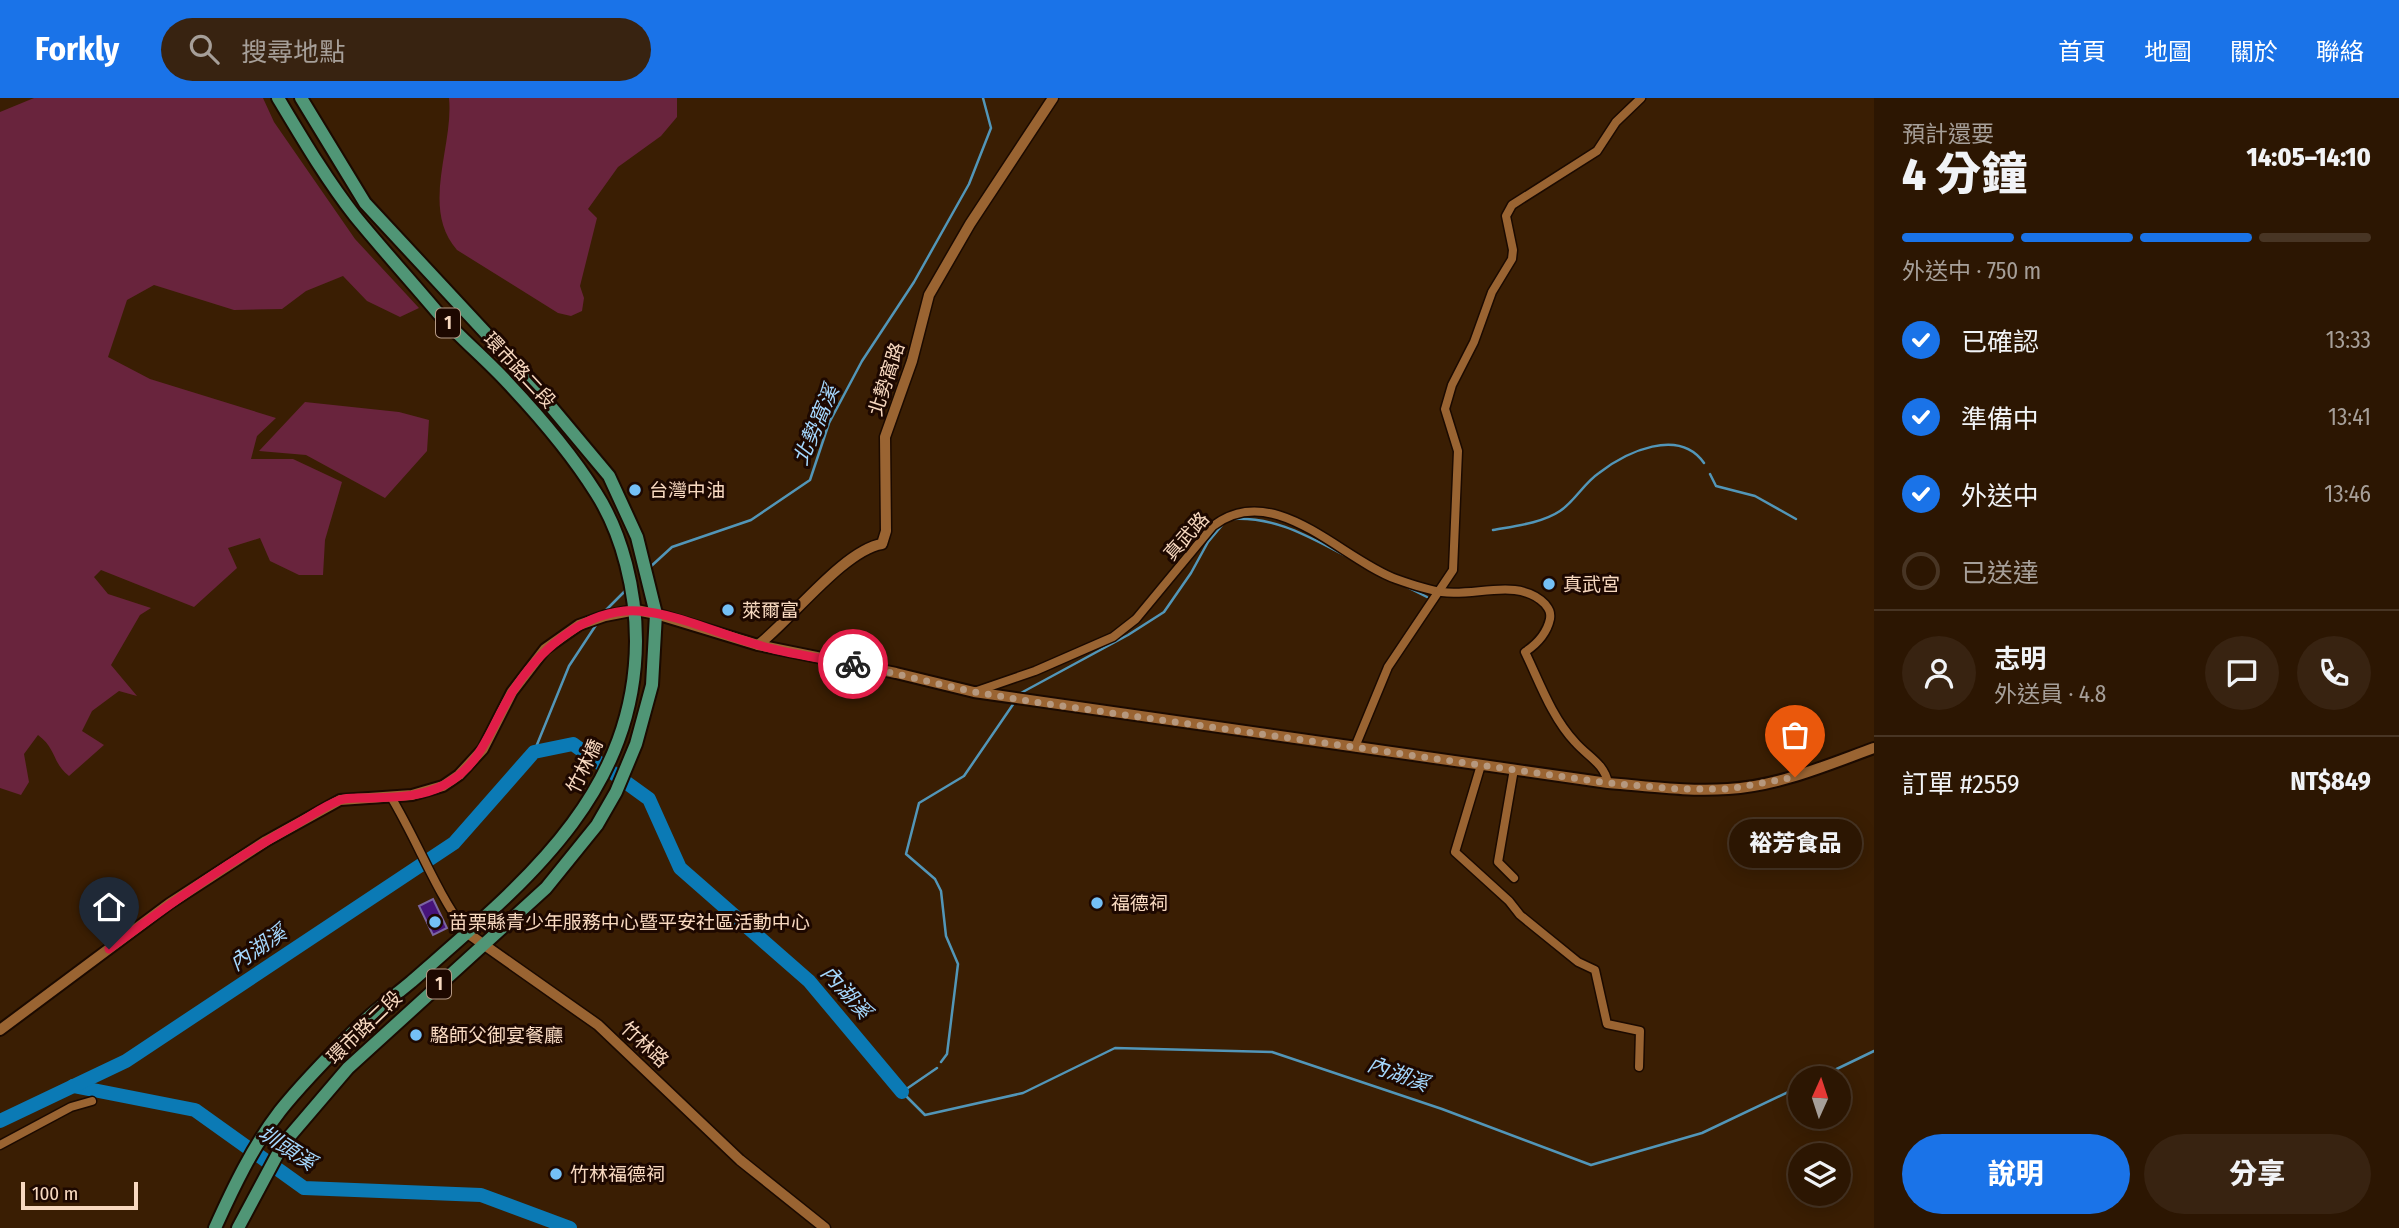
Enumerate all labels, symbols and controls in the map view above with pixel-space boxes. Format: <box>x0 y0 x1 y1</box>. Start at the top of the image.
search box <box>161 18 651 81</box>
text: Forkly <box>35 29 119 69</box>
icon: search <box>185 30 223 68</box>
text: 搜尋地點 <box>241 37 345 68</box>
text: 首頁 <box>2058 38 2106 66</box>
text: 地圖 <box>2144 38 2192 66</box>
text: 關於 <box>2230 38 2278 66</box>
text: 聯絡 <box>2316 38 2364 66</box>
text: 預計還要 <box>1902 120 1994 148</box>
text: 14:05–14:10 <box>2246 142 2371 173</box>
text: 4 分鐘 <box>1902 147 2027 202</box>
text: 外送中 · 750 m <box>1902 257 2041 285</box>
road number: 1 <box>436 308 460 338</box>
icon: check <box>1902 321 1940 359</box>
text: 13:33 <box>2326 326 2371 354</box>
text: 已確認 <box>1961 327 2039 358</box>
street label: 環市路二段 <box>479 328 560 413</box>
street label: 北勢窩路 <box>864 339 909 419</box>
water label: 北勢窩溪 <box>788 378 846 469</box>
icon: check <box>1902 398 1940 436</box>
text: 13:41 <box>2328 403 2371 431</box>
text: 準備中 <box>1961 404 2039 435</box>
icon: check <box>1902 475 1940 513</box>
place label: 台灣中油 <box>649 479 725 502</box>
text: 13:46 <box>2324 480 2371 508</box>
text: 外送中 <box>1961 481 2039 512</box>
marker: 台灣中油 <box>627 482 643 498</box>
street label: 真武路 <box>1159 507 1214 565</box>
text: 已送達 <box>1961 558 2039 589</box>
place label: 真武宮 <box>1563 573 1620 596</box>
marker: 真武宮 <box>1541 576 1557 592</box>
place label: 萊爾富 <box>742 599 799 622</box>
marker: 萊爾富 <box>720 602 736 618</box>
courier <box>818 629 888 699</box>
button: person <box>1902 636 1976 710</box>
button: chat <box>2205 636 2279 710</box>
button: phone <box>2297 636 2371 710</box>
text: 志明 <box>1994 644 2046 675</box>
icon: bike <box>834 645 872 683</box>
text: 外送員 · 4.8 <box>1994 680 2106 708</box>
pin <box>1765 705 1825 777</box>
icon: bag <box>1776 716 1814 754</box>
street label: 竹林橋 <box>562 736 607 797</box>
text: NT$849 <box>2290 766 2371 797</box>
text: 訂單 #2559 <box>1902 769 2020 800</box>
callout: 裕芳食品 <box>1728 819 1862 868</box>
text: 裕芳食品 <box>1750 829 1842 857</box>
pin <box>79 877 139 949</box>
icon: home <box>90 888 128 926</box>
place label: 福德祠 <box>1111 892 1168 915</box>
marker: 福德祠 <box>1089 895 1105 911</box>
place label: 苗栗縣青少年服務中心暨平安社區活動中心 <box>449 911 810 934</box>
marker: 苗栗縣青少年服務中心暨平安社區活動中心 <box>427 914 443 930</box>
water label: 內湖溪 <box>225 918 294 976</box>
water label: 內湖溪 <box>815 960 879 1026</box>
road number: 1 <box>427 970 451 998</box>
street label: 環市路二段 <box>322 986 407 1069</box>
street label: 竹林路 <box>616 1017 673 1072</box>
place label: 駱師父御宴餐廳 <box>430 1024 563 1047</box>
marker: 駱師父御宴餐廳 <box>408 1027 424 1043</box>
water label: 內湖溪 <box>1364 1051 1435 1098</box>
north arrow <box>1788 1066 1852 1129</box>
map controls <box>1788 1066 1851 1206</box>
water label: 圳頭溪 <box>254 1120 323 1178</box>
button: 說明 <box>1902 1134 2130 1214</box>
button: 分享 <box>2144 1134 2371 1214</box>
button: layers <box>1788 1143 1851 1206</box>
place label: 竹林福德祠 <box>570 1163 665 1186</box>
marker: 竹林福德祠 <box>548 1166 564 1182</box>
scale bar <box>21 1179 138 1211</box>
text: 100 m <box>32 1182 78 1205</box>

